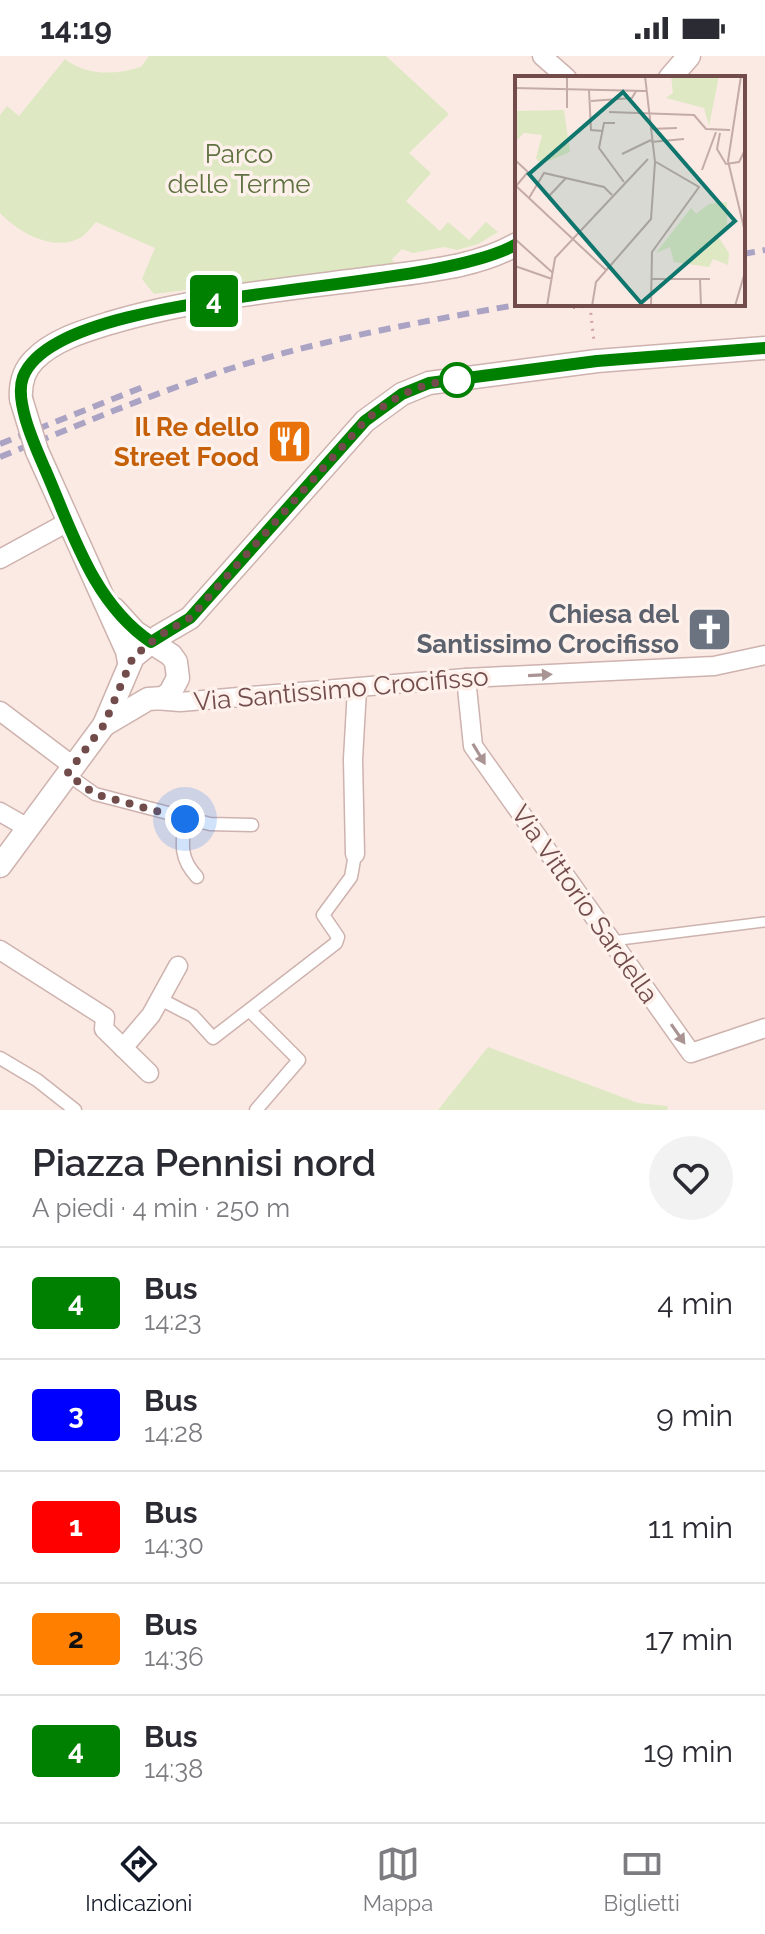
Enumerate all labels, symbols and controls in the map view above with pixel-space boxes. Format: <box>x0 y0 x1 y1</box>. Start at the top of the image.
text: 14:19 <box>40 11 112 46</box>
inset map <box>515 76 745 306</box>
park label: Parco delle Terme <box>167 139 311 199</box>
line badge: 4 <box>188 275 240 327</box>
text: 4 <box>206 284 222 317</box>
unlabelled marker <box>440 363 474 397</box>
place label: Il Re dello Street Food <box>114 412 259 472</box>
restaurant icon: Il Re dello Street Food <box>266 418 314 466</box>
place label: Chiesa del Santissimo Crocifisso <box>416 599 680 659</box>
church icon: Chiesa del Santissimo Crocifisso <box>686 605 734 653</box>
street label: Via Santissimo Crocifisso <box>192 661 490 717</box>
one-way arrow <box>528 668 553 681</box>
one-way arrow <box>471 742 486 765</box>
your location <box>165 799 205 839</box>
street label: Via Vittorio Sardella <box>505 799 665 1009</box>
one-way arrow <box>670 1024 685 1045</box>
button: heart <box>649 1136 733 1220</box>
text: Piazza Pennisi nord <box>32 1140 376 1185</box>
text: A piedi · 4 min · 250 m <box>32 1193 290 1223</box>
text: Bus <box>144 1271 198 1306</box>
text: 4 <box>68 1286 84 1319</box>
text: 4 min <box>657 1286 733 1321</box>
text: 14:23 <box>144 1306 202 1336</box>
text: Bus <box>144 1383 198 1418</box>
text: 3 <box>68 1398 84 1431</box>
text: 9 min <box>656 1398 733 1433</box>
text: 14:28 <box>144 1418 203 1448</box>
text: Bus <box>144 1495 198 1530</box>
text: 1 <box>69 1510 83 1543</box>
text: 11 min <box>648 1510 733 1545</box>
text: 14:30 <box>144 1530 204 1560</box>
text: Bus <box>144 1607 198 1642</box>
text: 2 <box>68 1622 84 1655</box>
text: 17 min <box>645 1622 733 1657</box>
text: 14:36 <box>144 1642 204 1672</box>
text: Bus <box>144 1719 198 1754</box>
text: 4 <box>68 1734 84 1767</box>
text: 19 min <box>643 1734 733 1769</box>
text: 14:38 <box>144 1754 204 1784</box>
tab: Indicazioni <box>85 1842 192 1916</box>
tab: Mappa <box>363 1842 433 1916</box>
tab: Biglietti <box>604 1842 680 1916</box>

